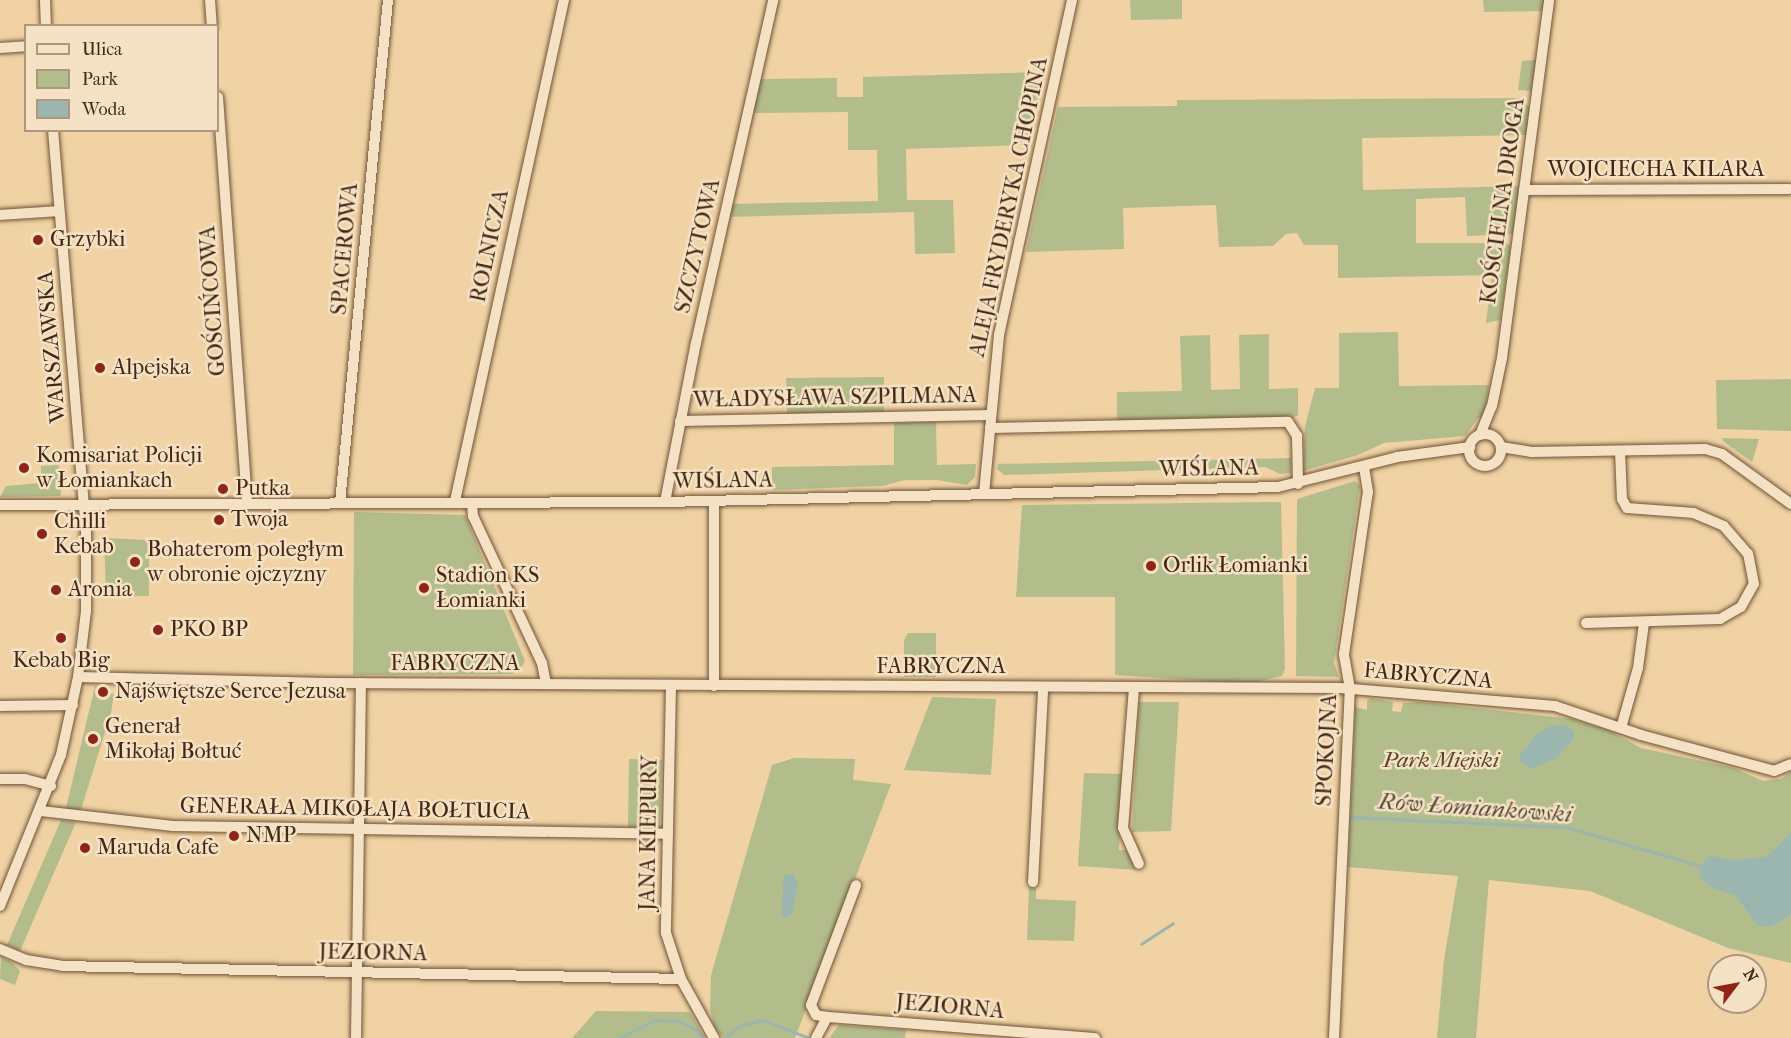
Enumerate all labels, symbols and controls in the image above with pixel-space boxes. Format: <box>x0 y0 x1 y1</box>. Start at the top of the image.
legend <box>24 24 219 132</box>
text: Ulica <box>82 39 122 60</box>
street label: ALEJA FRYDERYKA CHOPINA <box>964 55 1054 359</box>
text: Park <box>82 69 118 90</box>
street label: KOŚCIELNA DROGA <box>1475 96 1531 306</box>
text: Woda <box>82 99 126 120</box>
street label: WOJCIECHA KILARA <box>1548 157 1764 183</box>
street label: SZCZYTOWA <box>670 176 726 316</box>
street label: SPACEROWA <box>326 182 364 316</box>
street label: ROLNICZA <box>465 187 515 305</box>
street label: GOŚCIŃCOWA <box>195 225 231 377</box>
place label: Grzybki <box>50 227 126 253</box>
marker: Grzybki <box>31 233 45 247</box>
street label: WARSZAWSKA <box>32 270 72 424</box>
place label: Alpejska <box>112 355 190 381</box>
marker: Alpejska <box>93 361 107 375</box>
street label: WŁADYSŁAWA SZPILMANA <box>693 382 977 414</box>
place label: Komisariat Policji w Łomiankach <box>36 442 202 494</box>
street label: WIŚLANA <box>1159 455 1259 483</box>
marker: Komisariat Policji w Łomiankach <box>17 461 31 475</box>
street label: WIŚLANA <box>673 467 773 495</box>
place label: Putka <box>235 476 290 502</box>
marker: Putka <box>216 482 230 496</box>
place label: Twoja <box>231 507 288 533</box>
place label: Chilli Kebab <box>54 508 114 560</box>
marker: Twoja <box>212 513 226 527</box>
marker: Chilli Kebab <box>35 527 49 541</box>
place label: Bohaterom poległym w obronie ojczyzny <box>147 536 344 588</box>
place label: Orlik Łomianki <box>1163 553 1308 579</box>
marker: Bohaterom poległym w obronie ojczyzny <box>128 555 142 569</box>
marker: Orlik Łomianki <box>1144 559 1158 573</box>
place label: Stadion KS Łomianki <box>436 562 539 614</box>
place label: Aronia <box>68 577 132 603</box>
marker: Stadion KS Łomianki <box>417 581 431 595</box>
marker: Aronia <box>49 583 63 597</box>
place label: PKO BP <box>170 617 248 643</box>
marker: PKO BP <box>151 623 165 637</box>
marker: Kebab Big <box>54 631 68 645</box>
place label: Kebab Big <box>13 648 109 674</box>
street label: FABRYCZNA <box>390 651 520 677</box>
street label: FABRYCZNA <box>876 654 1006 680</box>
street label: FABRYCZNA <box>1362 657 1494 695</box>
place label: Najświętsze Serce Jezusa <box>115 679 346 705</box>
marker: Najświętsze Serce Jezusa <box>96 685 110 699</box>
street label: SPOKOJNA <box>1311 693 1343 807</box>
place label: Generał Mikołaj Bołtuć <box>105 713 241 764</box>
marker: Generał Mikołaj Bołtuć <box>86 732 100 746</box>
park label: Park Miejski <box>1383 748 1499 774</box>
street label: JANA KIEPURY <box>634 755 664 911</box>
water label: Rów Łomiankowski <box>1377 787 1573 829</box>
street label: GENERAŁA MIKOŁAJA BOŁTUCIA <box>180 793 530 825</box>
place label: NMP <box>246 823 296 849</box>
marker: NMP <box>227 829 241 843</box>
place label: Maruda Cafe <box>97 835 219 861</box>
marker: Maruda Cafe <box>78 841 92 855</box>
street label: JEZIORNA <box>318 939 428 967</box>
north arrow <box>1707 954 1767 1014</box>
text: N <box>1740 965 1762 985</box>
street label: JEZIORNA <box>895 989 1005 1025</box>

